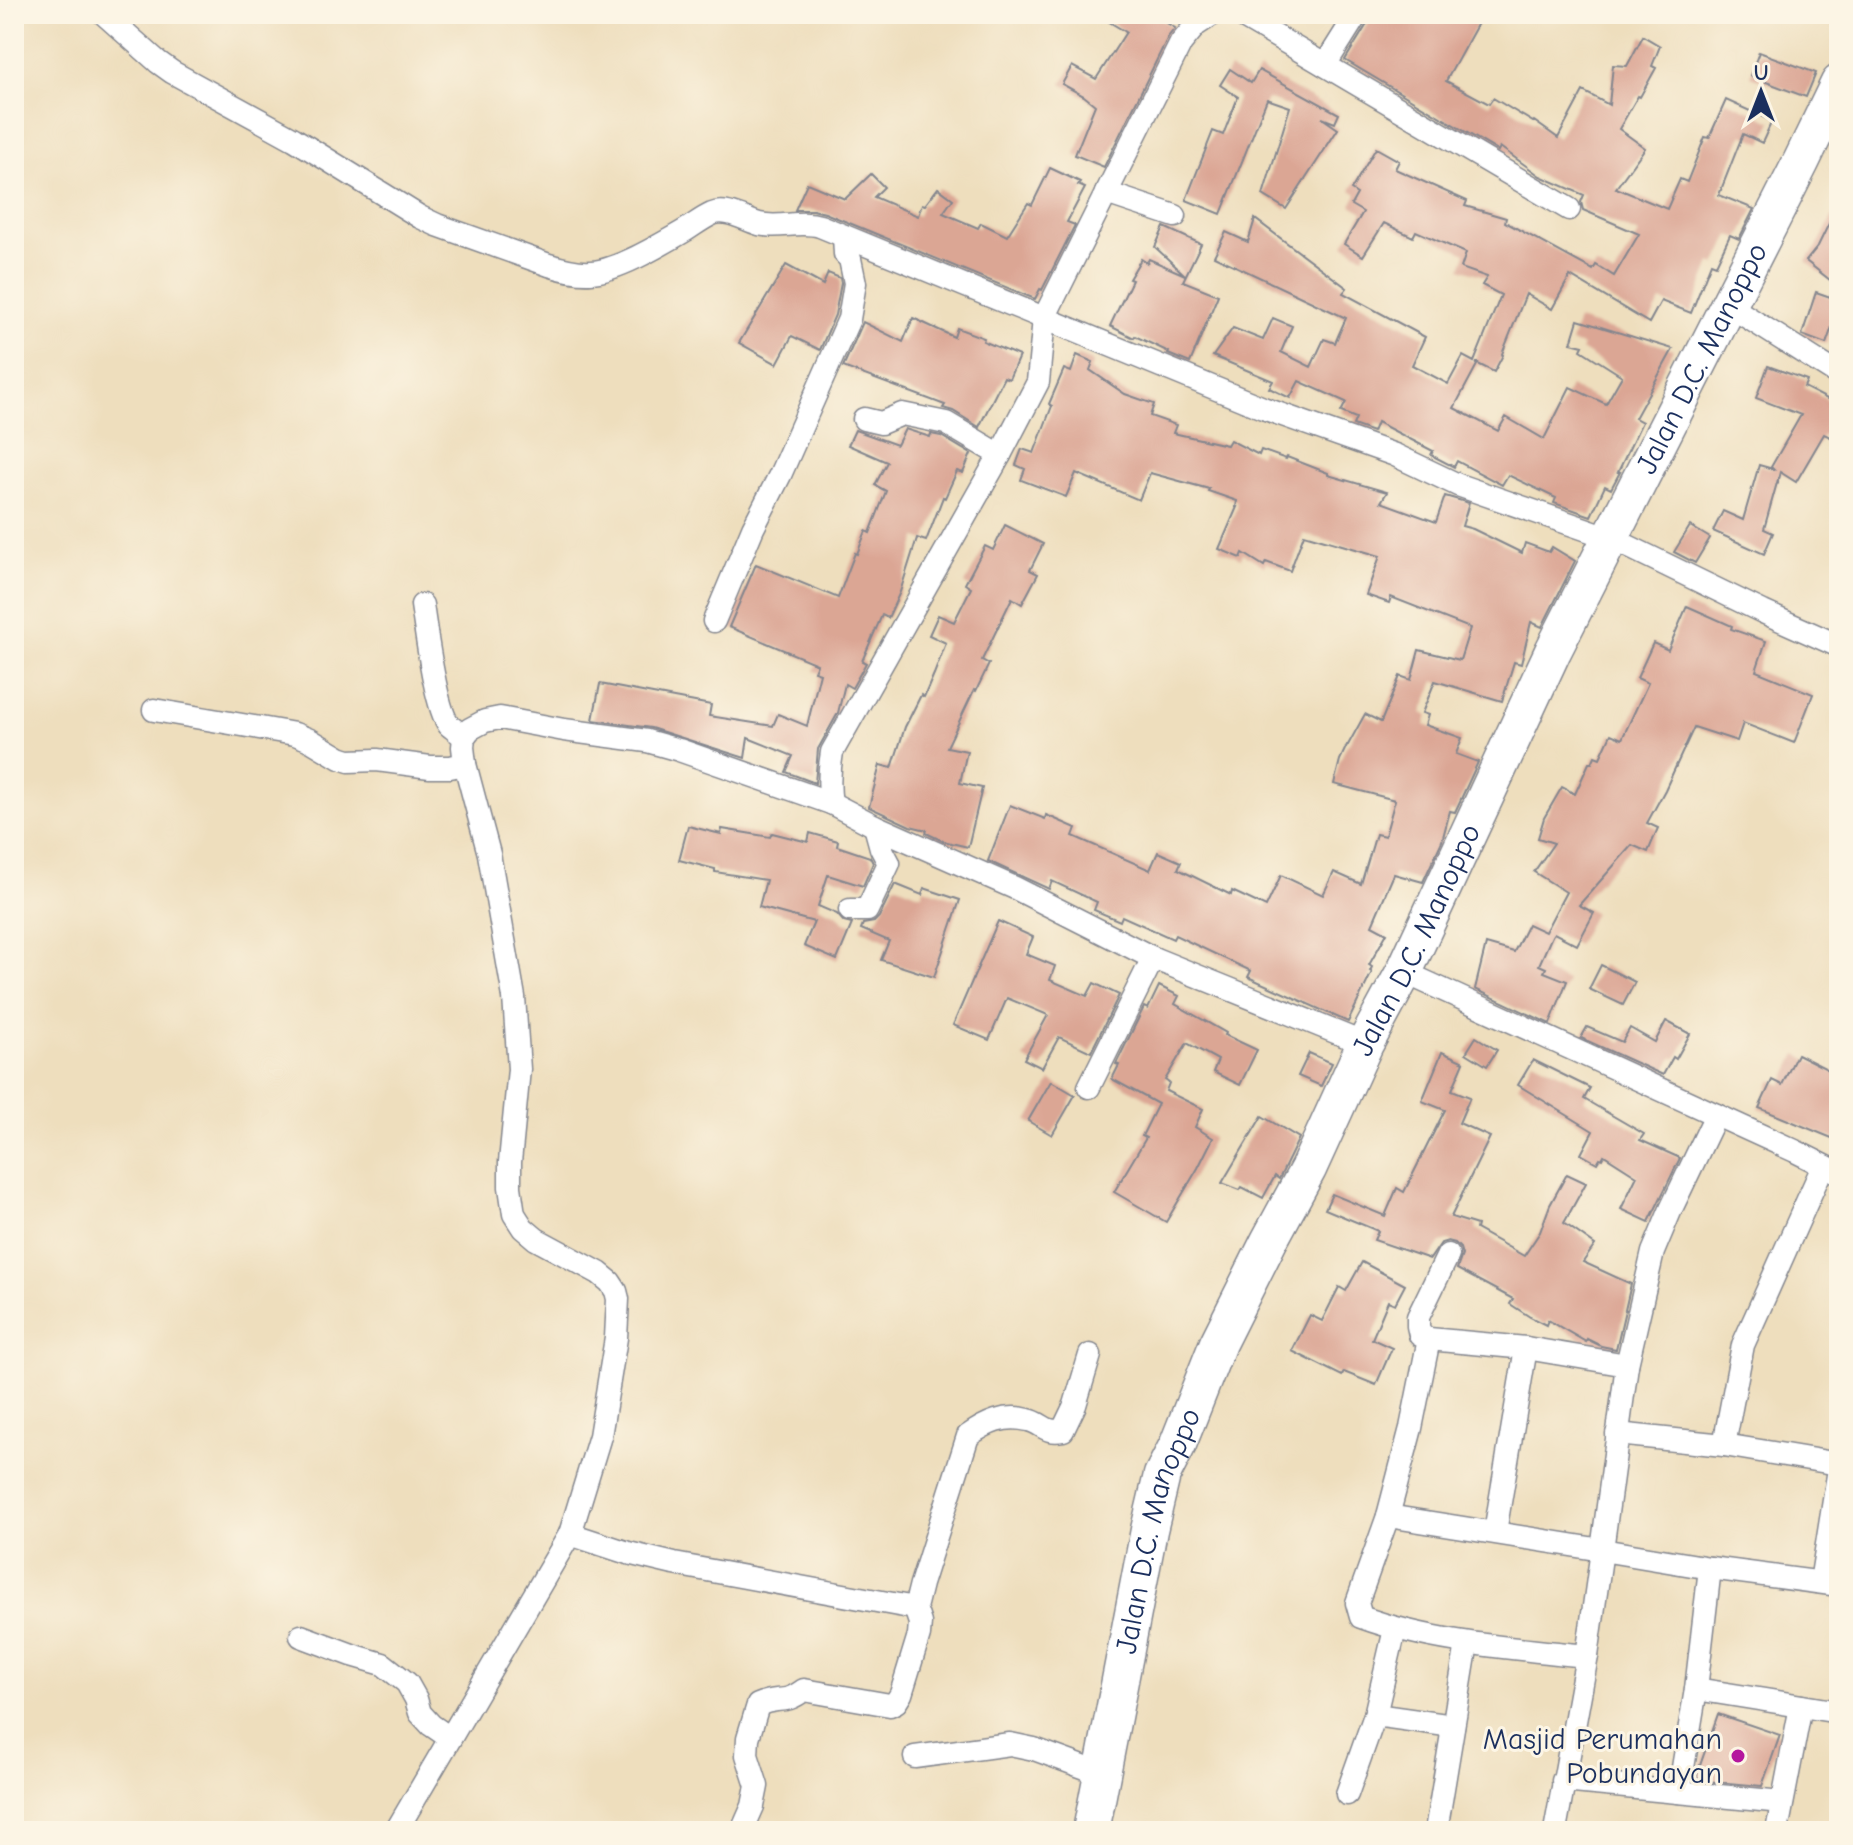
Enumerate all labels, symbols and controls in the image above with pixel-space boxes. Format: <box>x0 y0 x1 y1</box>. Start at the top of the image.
north arrow <box>1721 52 1801 132</box>
text: U <box>1754 60 1768 86</box>
street label: Jalan D.C. Manoppo <box>1629 237 1775 480</box>
street label: Jalan D.C. Manoppo <box>1345 819 1488 1061</box>
street label: Jalan D.C. Manoppo <box>1109 1403 1208 1657</box>
place label: Masjid Perumahan Pobundayan <box>1483 1722 1722 1791</box>
marker: Masjid Perumahan Pobundayan <box>1729 1747 1747 1765</box>

